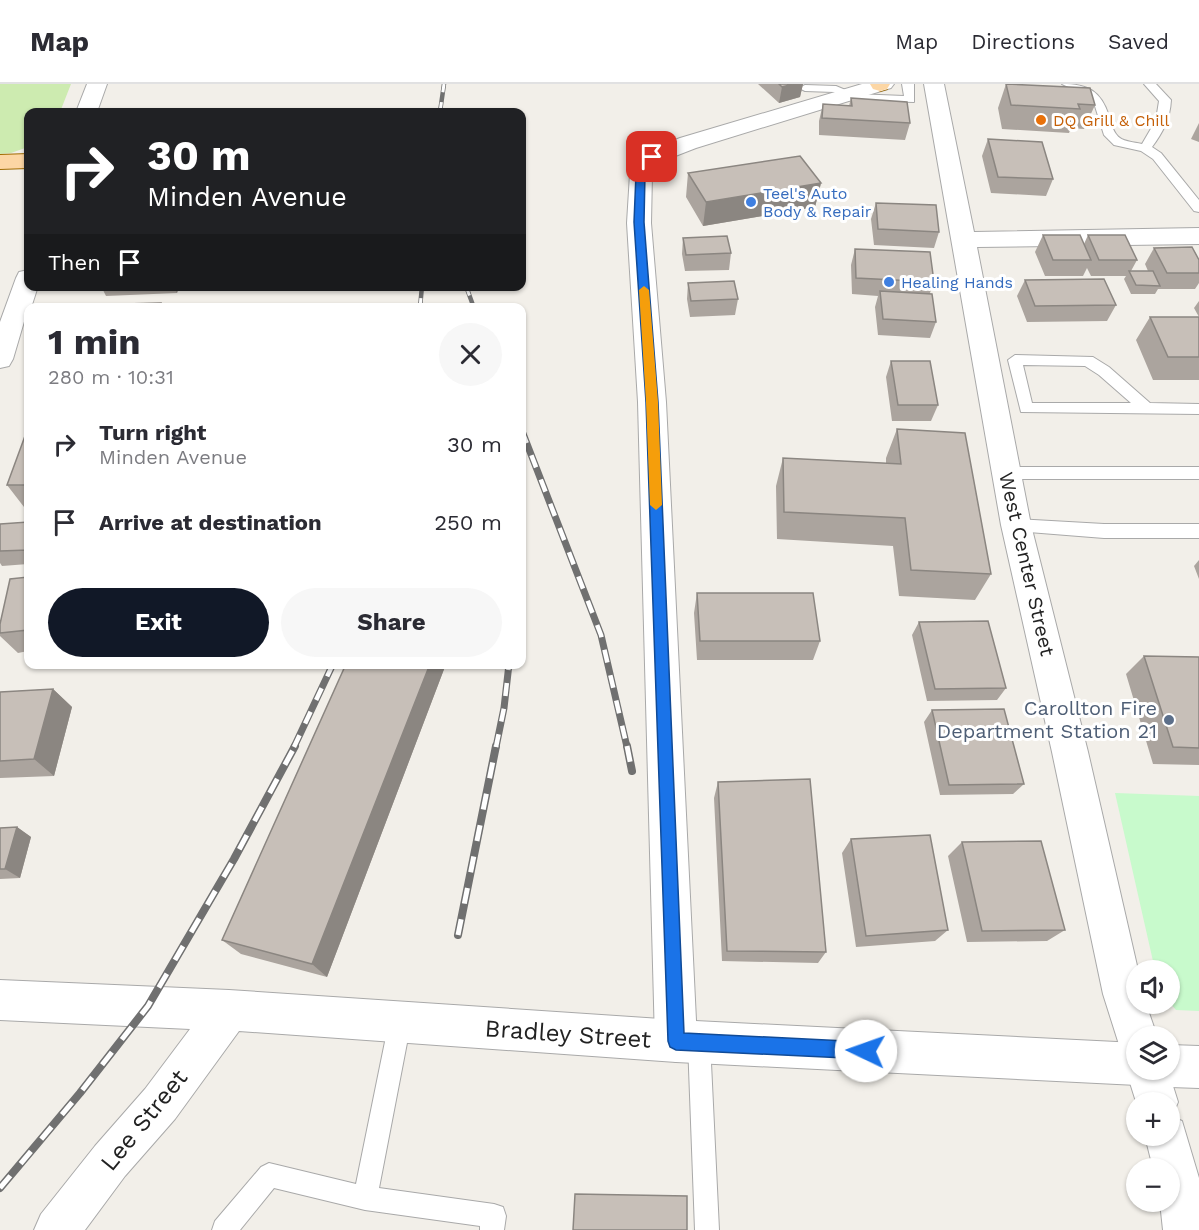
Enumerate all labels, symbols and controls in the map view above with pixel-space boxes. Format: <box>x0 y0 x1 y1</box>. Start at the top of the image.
text: Map <box>30 25 89 58</box>
text: Map <box>895 29 938 54</box>
text: Directions <box>971 29 1075 54</box>
text: Saved <box>1108 29 1169 54</box>
place label: DQ Grill & Chill <box>1053 111 1169 130</box>
marker: DQ Grill & Chill <box>1034 113 1048 127</box>
text: 30 m <box>147 131 251 180</box>
pin <box>626 131 677 182</box>
icon: right <box>48 132 126 210</box>
icon: arrive <box>635 140 668 173</box>
text: Minden Avenue <box>147 181 347 213</box>
place label: Teel's Auto Body & Repair <box>763 184 872 221</box>
marker: Teel's Auto Body & Repair <box>744 195 758 209</box>
icon: arrive <box>113 246 146 279</box>
text: Then <box>48 250 101 275</box>
place label: Healing Hands <box>901 273 1013 292</box>
marker: Healing Hands <box>882 275 896 289</box>
text: 1 min <box>48 321 140 363</box>
button: close <box>439 323 502 386</box>
text: 280 m · 10:31 <box>48 365 174 389</box>
text: Turn right <box>99 420 206 445</box>
icon: right <box>48 428 81 461</box>
text: 30 m <box>447 432 502 457</box>
text: Minden Avenue <box>99 445 247 469</box>
street label: West Center Street <box>994 470 1060 659</box>
icon: arrive <box>48 506 81 539</box>
text: Arrive at destination <box>99 510 322 535</box>
text: 250 m <box>434 510 502 535</box>
button: Exit <box>48 588 269 657</box>
button: Share <box>281 588 502 657</box>
place label: Carollton Fire Department Station 21 <box>937 696 1157 743</box>
marker: Carollton Fire Department Station 21 <box>1162 713 1176 727</box>
map controls <box>1126 960 1180 1212</box>
button: sound <box>1126 960 1180 1014</box>
street label: Bradley Street <box>484 1014 652 1054</box>
position arrow <box>834 1019 898 1083</box>
button: layers <box>1126 1026 1180 1080</box>
street label: Lee Street <box>95 1064 193 1176</box>
button: + <box>1126 1092 1180 1146</box>
button: − <box>1126 1158 1180 1212</box>

